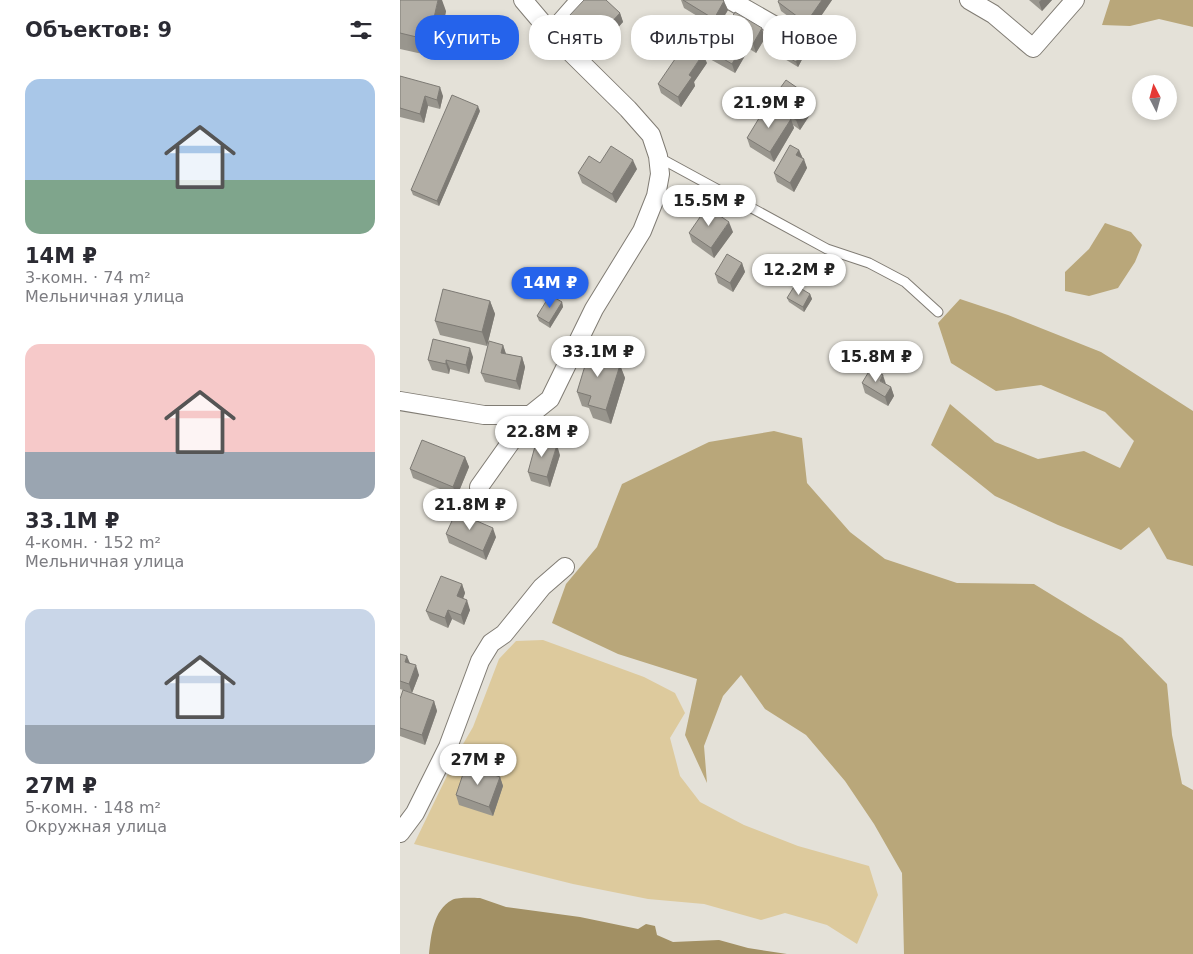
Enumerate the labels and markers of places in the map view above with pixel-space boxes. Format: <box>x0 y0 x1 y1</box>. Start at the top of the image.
pin: 21.9M ₽ <box>723 86 815 129</box>
pin: 15.5M ₽ <box>663 184 755 227</box>
pin: 12.2M ₽ <box>753 254 845 296</box>
pin: 14M ₽ <box>515 266 585 309</box>
pin: 33.1M ₽ <box>552 336 644 378</box>
pin: 15.8M ₽ <box>830 340 922 383</box>
pin: 22.8M ₽ <box>496 416 588 458</box>
pin: 21.8M ₽ <box>424 488 516 531</box>
pin: 27M ₽ <box>443 744 513 786</box>

